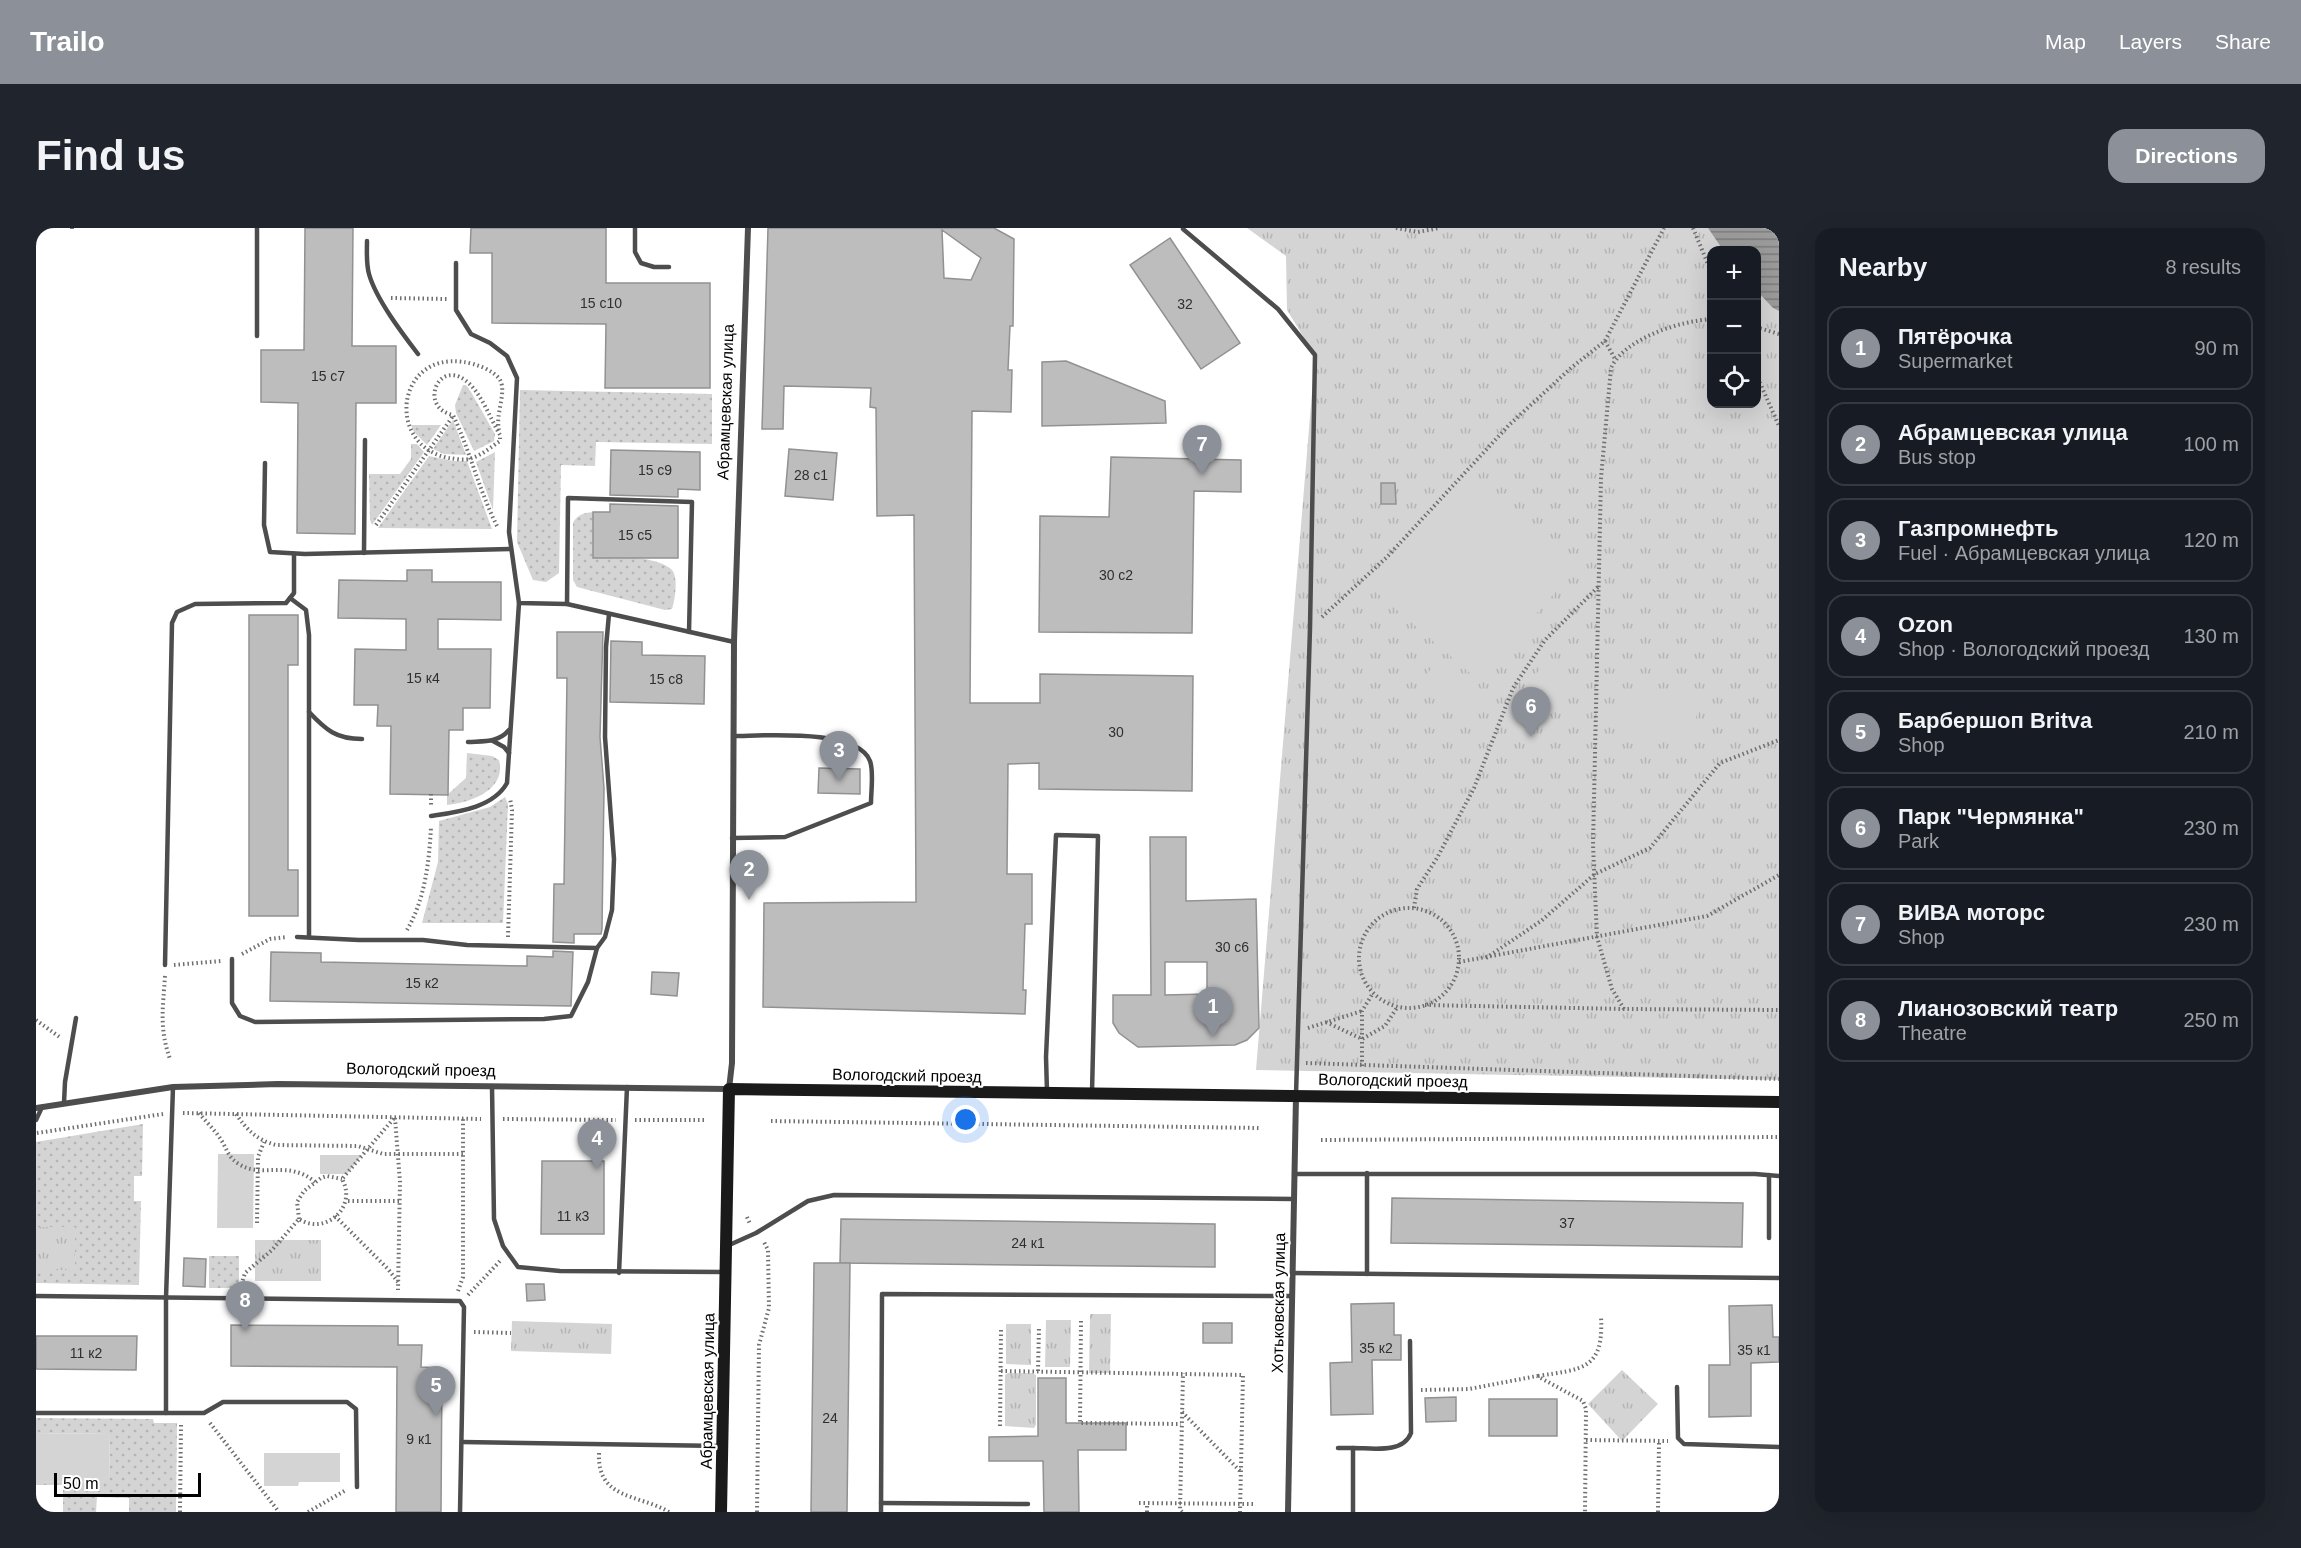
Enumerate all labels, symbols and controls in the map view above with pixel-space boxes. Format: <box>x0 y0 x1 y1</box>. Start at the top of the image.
text: Trailo <box>30 26 105 57</box>
text: Map <box>2045 30 2086 53</box>
text: Layers <box>2119 30 2182 53</box>
text: Share <box>2215 30 2271 53</box>
button: Directions <box>2108 129 2265 183</box>
text: Find us <box>36 132 185 179</box>
map controls <box>1707 246 1761 408</box>
button: + <box>1707 246 1761 300</box>
text: Nearby <box>1839 252 1927 282</box>
text: 8 results <box>2165 256 2241 278</box>
house number: 15 с10 <box>580 295 622 311</box>
house number: 32 <box>1177 296 1193 312</box>
button: − <box>1707 300 1761 354</box>
street label: Абрамцевская улица <box>714 324 737 480</box>
text: Пятёрочка <box>1898 324 2012 349</box>
text: 1 <box>1855 337 1866 359</box>
text: 90 m <box>2195 337 2239 359</box>
text: Supermarket <box>1898 350 2013 372</box>
button: locate <box>1707 354 1761 408</box>
house number: 15 с7 <box>311 368 345 384</box>
text: Абрамцевская улица <box>1898 420 2128 445</box>
pin: 7 <box>1182 426 1222 475</box>
text: 2 <box>1855 433 1866 455</box>
text: 100 m <box>2183 433 2239 455</box>
text: Bus stop <box>1898 446 1976 468</box>
house number: 15 с9 <box>638 462 672 478</box>
house number: 28 с1 <box>794 467 828 483</box>
text: Газпромнефть <box>1898 516 2059 541</box>
house number: 15 с5 <box>618 527 652 543</box>
text: 3 <box>1855 529 1866 551</box>
text: 120 m <box>2183 529 2239 551</box>
text: Fuel · Абрамцевская улица <box>1898 542 2150 564</box>
house number: 30 с2 <box>1099 567 1133 583</box>
text: Ozon <box>1898 612 1953 637</box>
text: 4 <box>1855 625 1866 647</box>
text: 130 m <box>2183 625 2239 647</box>
text: Shop · Вологодский проезд <box>1898 638 2150 660</box>
house number: 15 к4 <box>406 670 440 686</box>
house number: 15 с8 <box>649 671 683 687</box>
pin: 6 <box>1512 688 1550 737</box>
text: Барбершоп Britva <box>1898 708 2092 733</box>
text: 5 <box>1855 721 1866 743</box>
text: 210 m <box>2183 721 2239 743</box>
house number: 30 <box>1108 724 1124 740</box>
pin: 3 <box>820 732 858 781</box>
text: Shop <box>1898 734 1945 756</box>
text: Парк "Чермянка" <box>1898 804 2084 829</box>
text: 6 <box>1855 817 1866 839</box>
text: 230 m <box>2183 817 2239 839</box>
text: Park <box>1898 830 1939 852</box>
pin: 2 <box>730 850 768 900</box>
text: ВИВА моторс <box>1898 900 2045 925</box>
text: 7 <box>1855 913 1866 935</box>
text: 230 m <box>2183 913 2239 935</box>
text: Shop <box>1898 926 1945 948</box>
house number: 30 с6 <box>1215 939 1249 955</box>
house number: 15 к2 <box>405 975 439 991</box>
pin: 1 <box>1194 988 1232 1037</box>
text: Лианозовский театр <box>1898 996 2118 1021</box>
text: 8 <box>1855 1009 1866 1031</box>
text: 250 m <box>2183 1009 2239 1031</box>
text: Theatre <box>1898 1022 1967 1044</box>
street label: Вологодский проезд <box>346 1060 497 1079</box>
street label: Вологодский проезд <box>832 1066 983 1085</box>
street label: Вологодский проезд <box>1318 1071 1469 1090</box>
your location <box>951 1105 980 1134</box>
pin: 4 <box>578 1120 616 1169</box>
house number: 11 к3 <box>557 1208 589 1224</box>
house number: 37 <box>1559 1215 1575 1231</box>
street label: Хотьковская улица <box>1269 1233 1288 1373</box>
house number: 24 к1 <box>1011 1235 1045 1251</box>
pin: 8 <box>226 1282 264 1331</box>
street label: Абрамцевская улица <box>698 1313 717 1469</box>
house number: 35 к2 <box>1359 1340 1393 1356</box>
house number: 35 к1 <box>1737 1342 1771 1358</box>
house number: 11 к2 <box>70 1345 102 1361</box>
pin: 5 <box>416 1366 456 1416</box>
house number: 24 <box>822 1410 838 1426</box>
house number: 9 к1 <box>406 1431 432 1447</box>
scale bar <box>54 1470 201 1498</box>
text: 50 m <box>63 1475 99 1492</box>

